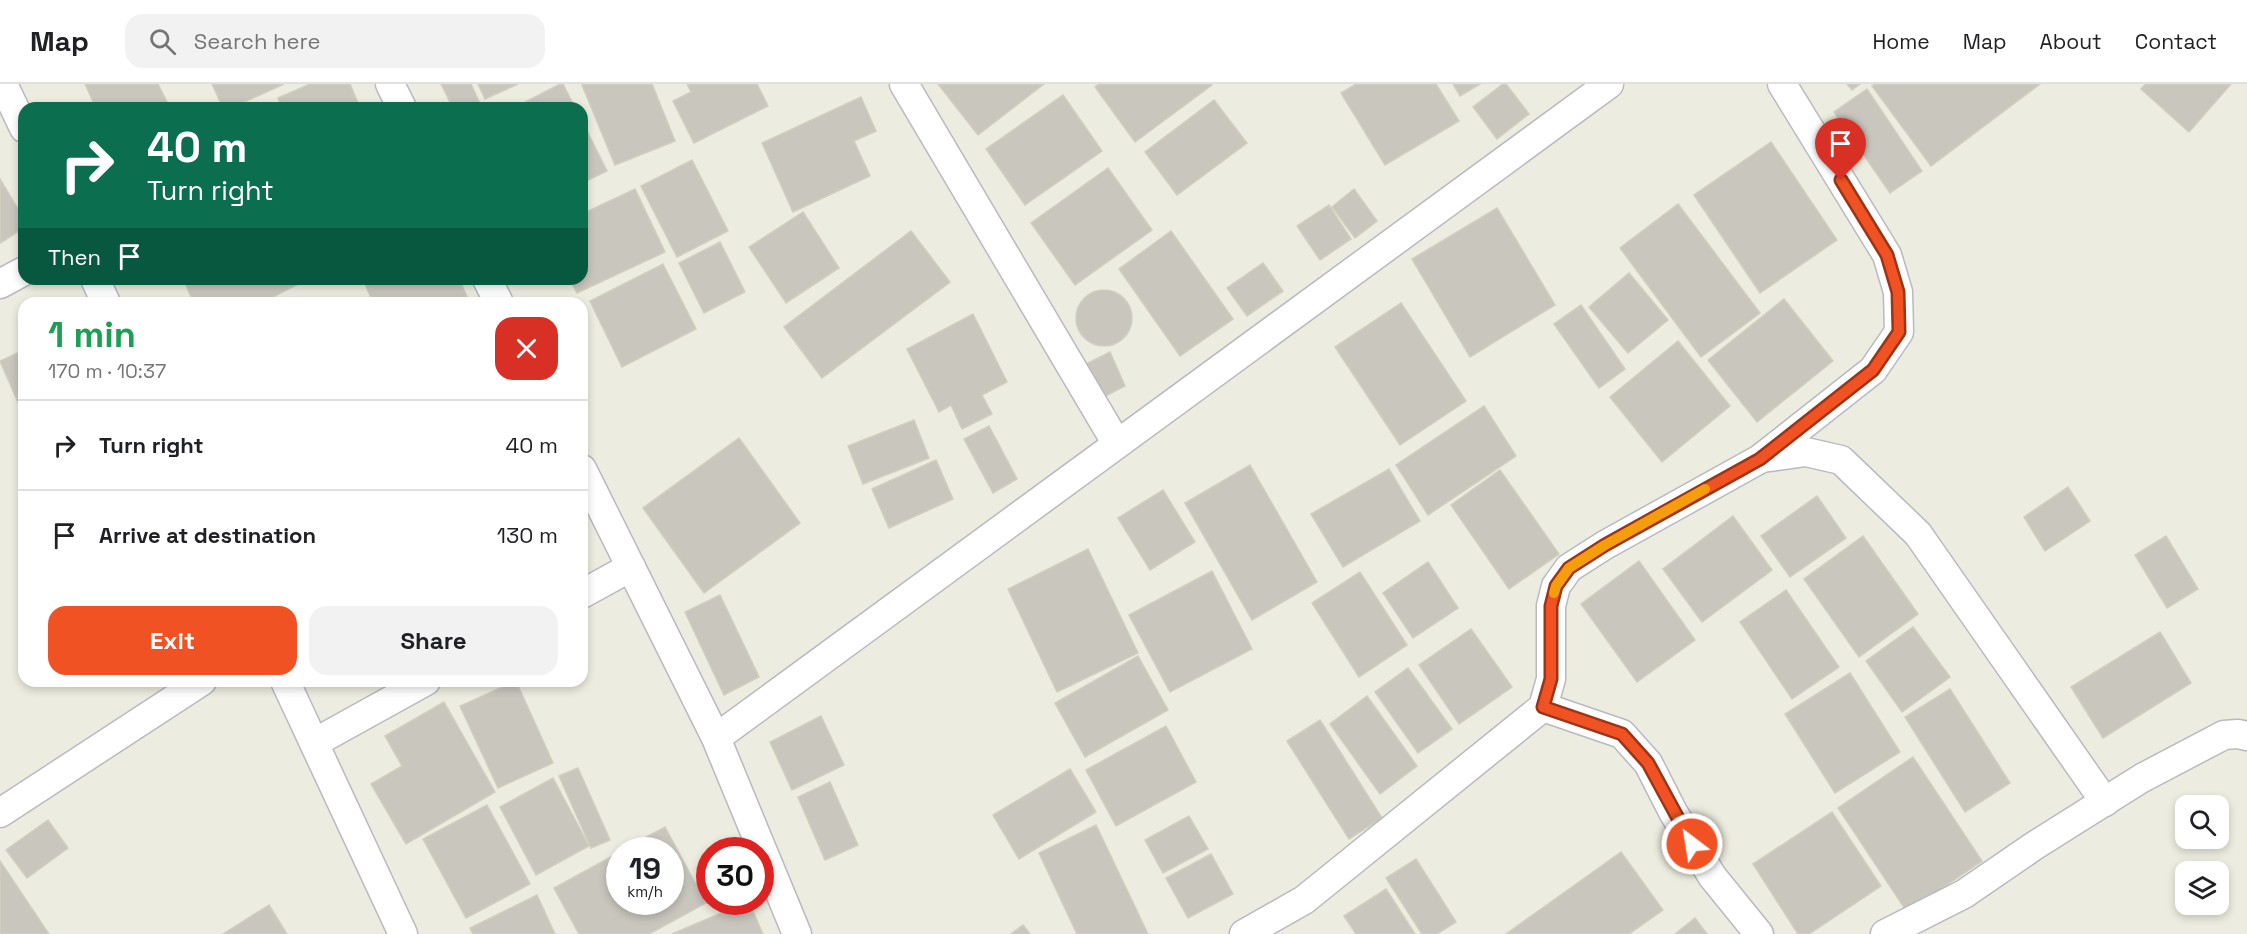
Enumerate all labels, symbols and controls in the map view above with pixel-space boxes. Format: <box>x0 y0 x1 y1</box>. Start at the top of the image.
search box <box>125 14 545 68</box>
text: Map <box>30 23 89 59</box>
icon: search <box>146 25 179 58</box>
text: Search here <box>194 27 321 55</box>
text: Home <box>1872 28 1930 55</box>
text: Map <box>1963 28 2007 55</box>
text: About <box>2040 28 2102 55</box>
text: Contact <box>2135 28 2217 55</box>
pin <box>1815 118 1866 180</box>
text: 40 m <box>147 121 247 174</box>
icon: right <box>48 126 126 204</box>
icon: arrive <box>1824 127 1857 160</box>
text: Turn right <box>147 173 274 208</box>
icon: arrive <box>113 240 146 273</box>
text: Then <box>48 243 101 271</box>
text: 1 min <box>48 312 136 358</box>
button: close <box>495 317 558 380</box>
text: 170 m · 10:37 <box>48 358 166 384</box>
icon: right <box>48 429 81 462</box>
text: Turn right <box>99 431 204 459</box>
text: 40 m <box>506 431 558 459</box>
icon: arrive <box>48 519 81 552</box>
text: Arrive at destination <box>99 521 316 549</box>
text: 130 m <box>497 521 558 549</box>
button: Exit <box>48 606 297 675</box>
button: Share <box>309 606 558 675</box>
map controls <box>2175 795 2229 915</box>
button: search <box>2175 795 2229 849</box>
position arrow <box>1660 812 1724 876</box>
speed limit sign: 30 <box>696 837 774 915</box>
text: 19 <box>629 849 661 888</box>
button: layers <box>2175 861 2229 915</box>
text: km/h <box>627 882 663 901</box>

